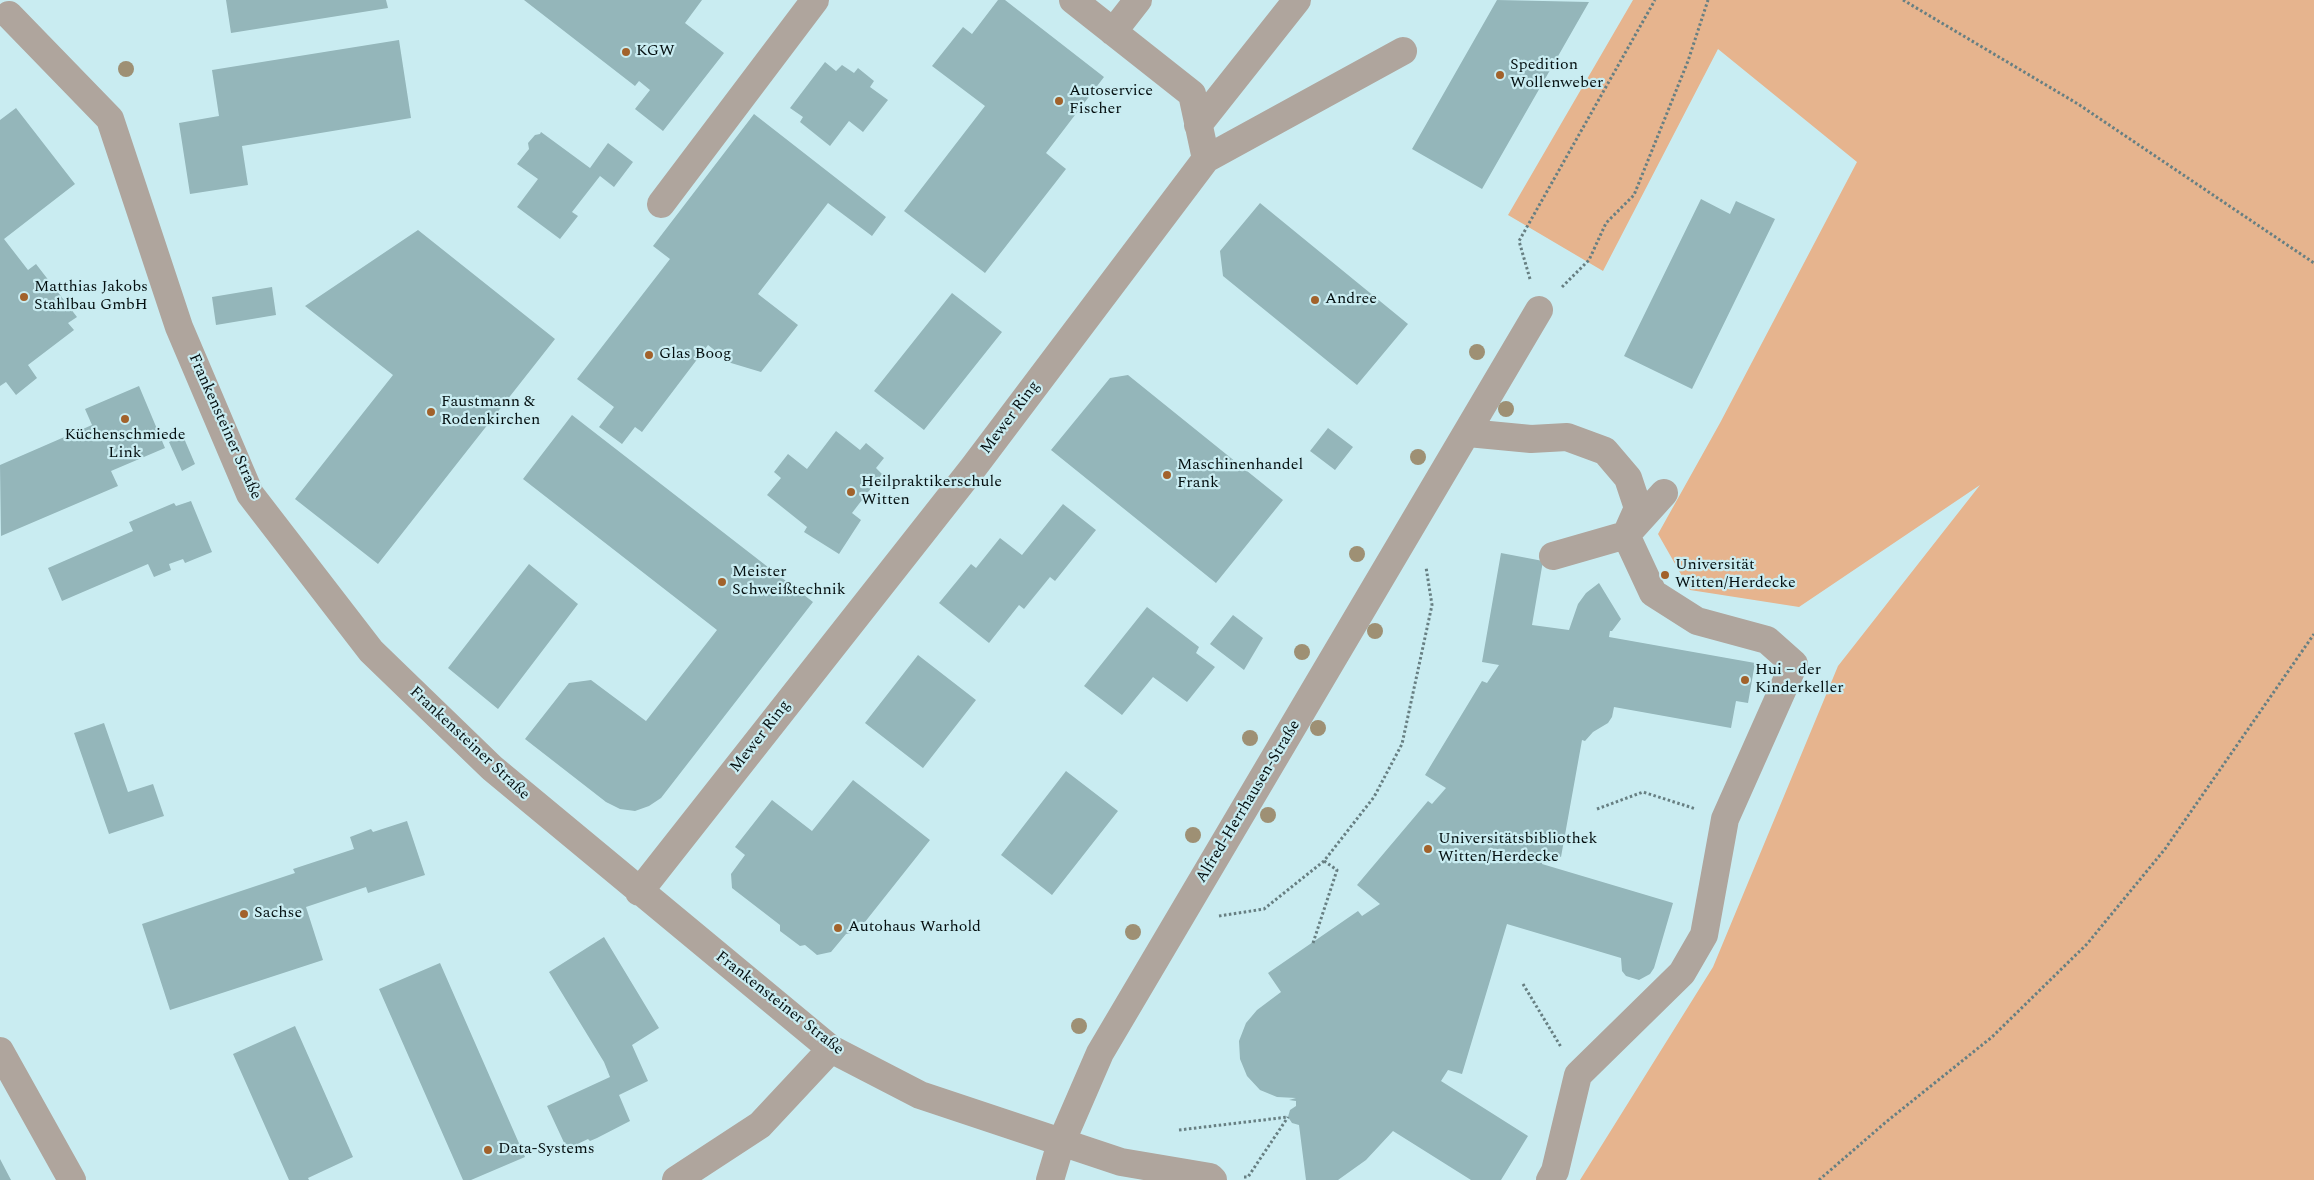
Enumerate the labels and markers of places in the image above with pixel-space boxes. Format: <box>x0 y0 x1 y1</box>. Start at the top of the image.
place label: KGW <box>636 42 675 62</box>
marker: KGW <box>620 46 632 58</box>
place label: Spedition Wollenweber <box>1510 56 1603 94</box>
marker: Spedition Wollenweber <box>1494 69 1506 81</box>
place label: Autoservice Fischer <box>1069 82 1153 120</box>
marker: Autoservice Fischer <box>1053 95 1065 107</box>
place label: Matthias Jakobs Stahlbau GmbH <box>34 278 148 316</box>
place label: Andree <box>1325 290 1377 310</box>
marker: Matthias Jakobs Stahlbau GmbH <box>18 291 30 303</box>
marker: Andree <box>1309 294 1321 306</box>
place label: Glas Boog <box>659 345 732 365</box>
marker: Glas Boog <box>643 349 655 361</box>
place label: Faustmann & Rodenkirchen <box>441 393 540 431</box>
marker: Faustmann & Rodenkirchen <box>425 406 437 418</box>
marker: Küchenschmiede Link <box>119 413 131 425</box>
place label: Küchenschmiede Link <box>64 426 186 464</box>
place label: Maschinenhandel Frank <box>1177 456 1303 494</box>
marker: Maschinenhandel Frank <box>1161 469 1173 481</box>
place label: Heilpraktikerschule Witten <box>861 473 1002 511</box>
marker: Heilpraktikerschule Witten <box>845 486 857 498</box>
place label: Universität Witten/Herdecke <box>1675 556 1796 594</box>
place label: Meister Schweißtechnik <box>732 563 846 601</box>
marker: Universität Witten/Herdecke <box>1659 569 1671 581</box>
marker: Meister Schweißtechnik <box>716 576 728 588</box>
place label: Hui – der Kinderkeller <box>1755 661 1844 699</box>
marker: Hui – der Kinderkeller <box>1739 674 1751 686</box>
place label: Universitätsbibliothek Witten/Herdecke <box>1438 830 1597 868</box>
marker: Universitätsbibliothek Witten/Herdecke <box>1422 843 1434 855</box>
place label: Sachse <box>254 904 302 924</box>
marker: Sachse <box>238 908 250 920</box>
place label: Autohaus Warhold <box>848 918 981 938</box>
marker: Autohaus Warhold <box>832 922 844 934</box>
place label: Data-Systems <box>498 1140 595 1160</box>
marker: Data-Systems <box>482 1144 494 1156</box>

